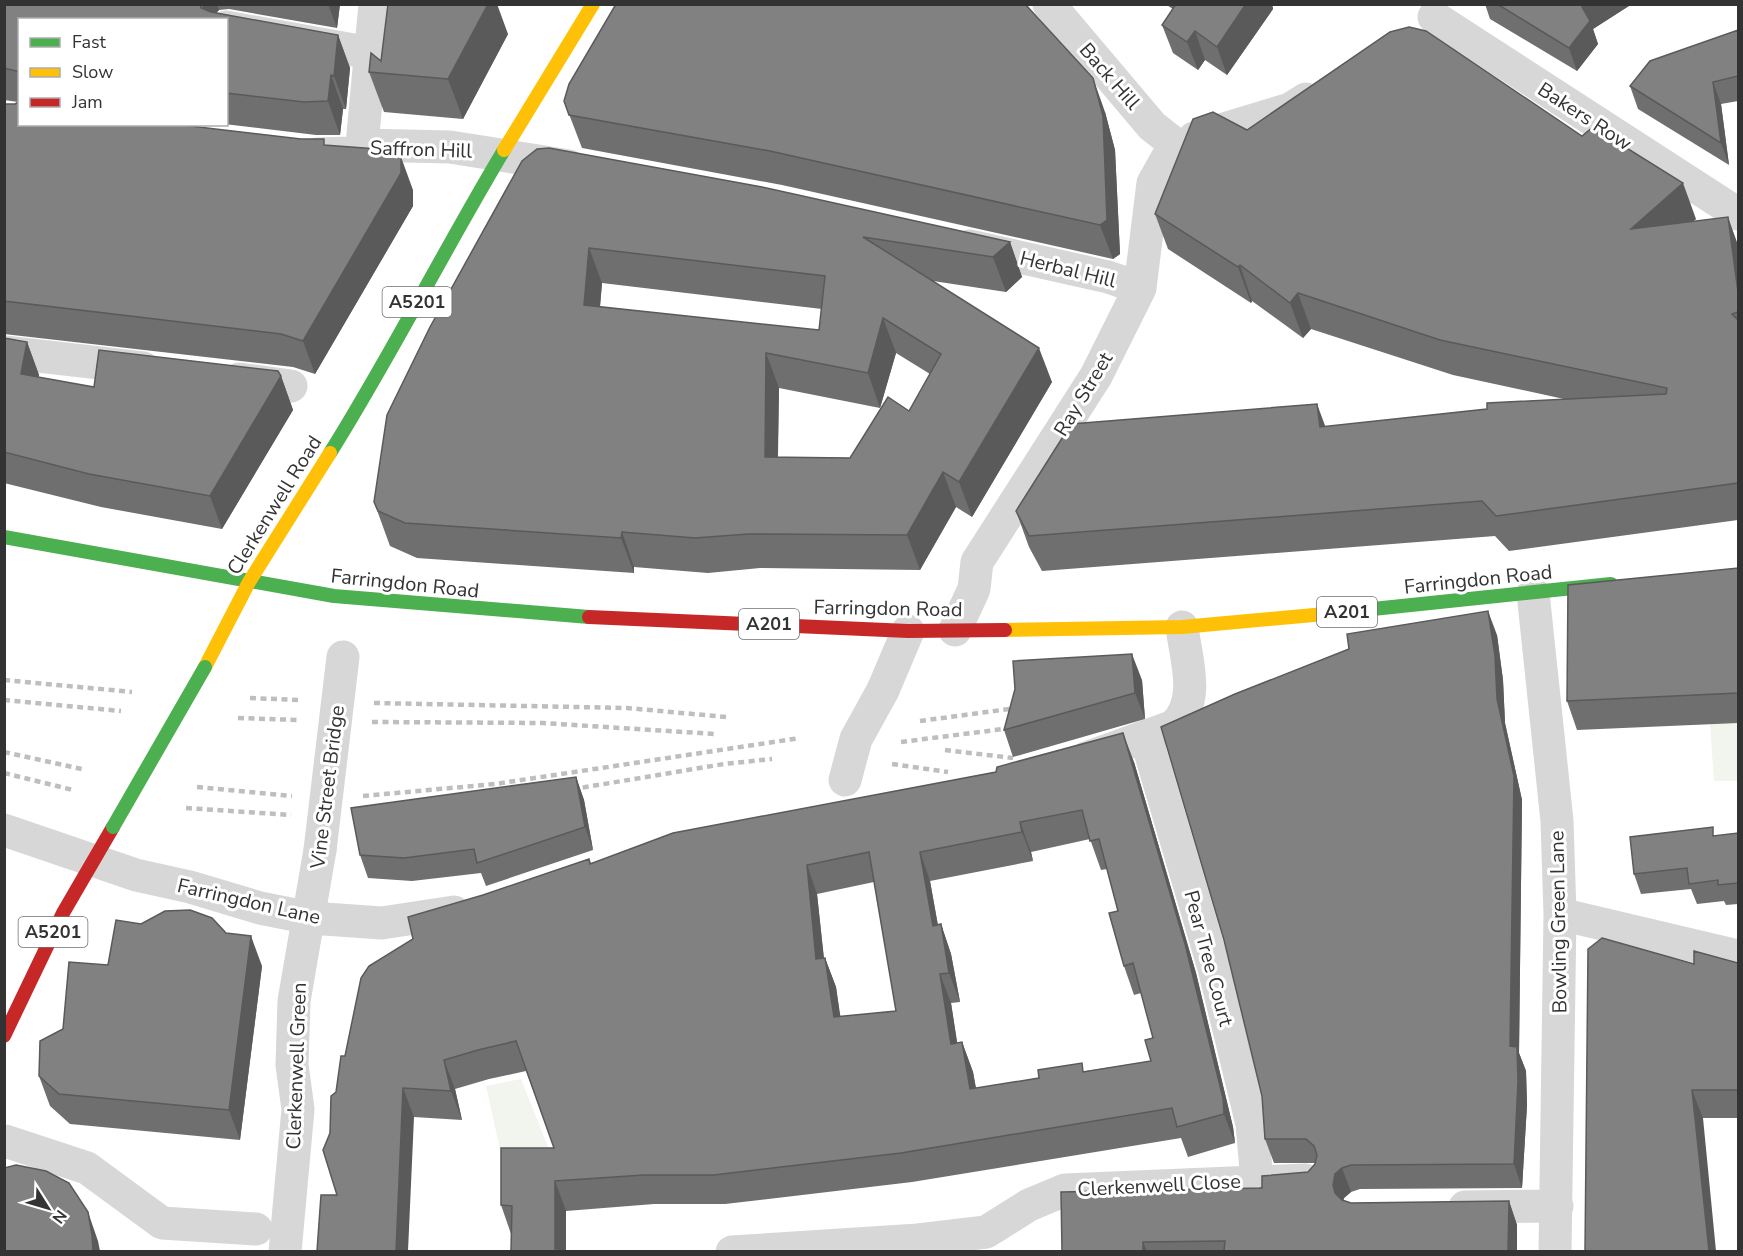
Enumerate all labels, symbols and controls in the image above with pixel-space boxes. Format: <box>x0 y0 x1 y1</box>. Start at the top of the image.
legend <box>18 18 228 126</box>
text: Fast <box>72 30 107 54</box>
street label: Back Hill <box>1073 37 1146 116</box>
text: Slow <box>72 60 113 84</box>
street label: Bakers Row <box>1532 76 1637 157</box>
text: Jam <box>71 90 103 114</box>
street label: Saffron Hill <box>369 134 473 165</box>
street label: Herbal Hill <box>1017 245 1119 294</box>
road number: A5201 <box>382 287 452 317</box>
street label: Ray Street <box>1048 346 1120 441</box>
street label: Clerkenwell Road <box>221 430 328 580</box>
street label: Farringdon Road <box>1403 558 1554 601</box>
street label: Farringdon Road <box>329 562 480 605</box>
street label: Farringdon Road <box>813 594 963 623</box>
road number: A201 <box>1317 597 1377 627</box>
road number: A201 <box>739 609 799 639</box>
street label: Vine Street Bridge <box>304 704 351 871</box>
street label: Bowling Green Lane <box>1543 830 1574 1014</box>
street label: Farringdon Lane <box>175 872 323 931</box>
street label: Pear Tree Court <box>1177 887 1240 1030</box>
road number: A5201 <box>19 917 88 947</box>
street label: Clerkenwell Green <box>280 982 313 1150</box>
street label: Clerkenwell Close <box>1077 1168 1241 1203</box>
north arrow <box>18 1178 78 1238</box>
text: N <box>47 1205 72 1228</box>

